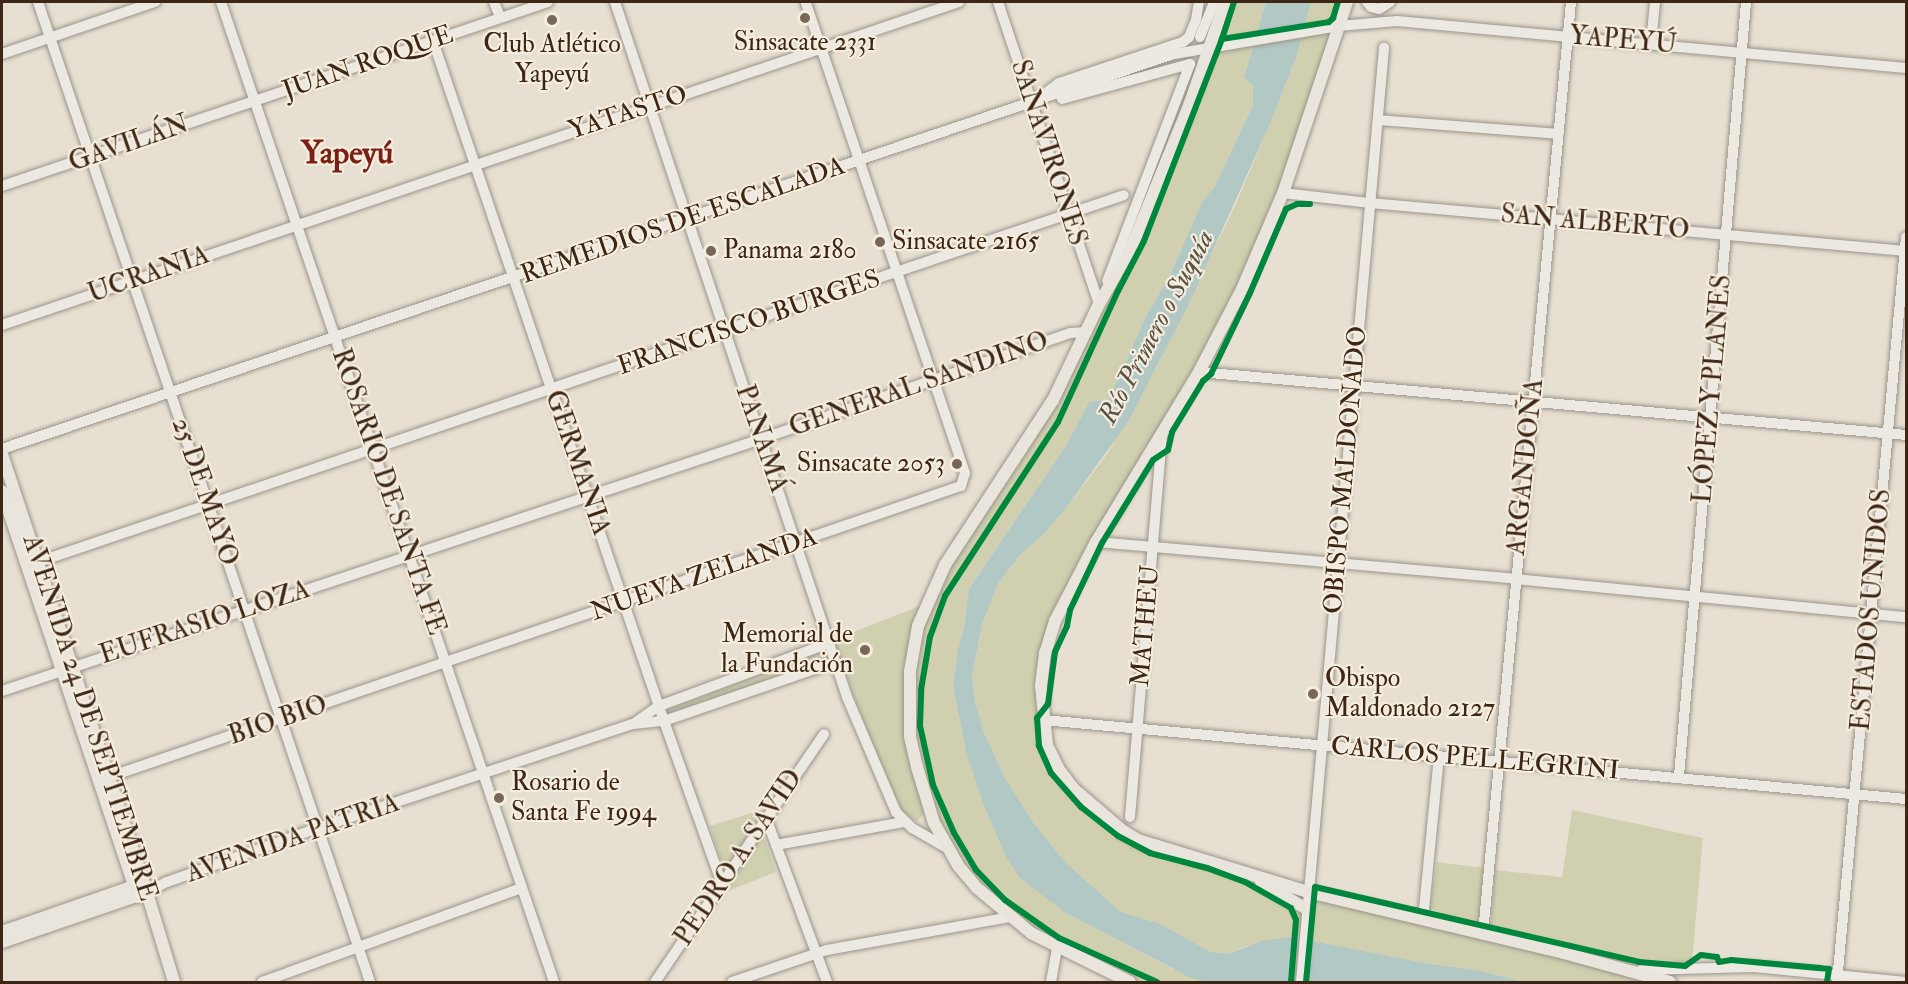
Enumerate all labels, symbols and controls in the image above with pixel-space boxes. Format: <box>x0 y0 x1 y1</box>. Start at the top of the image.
marker: Sinsacate 2331 <box>798 11 812 25</box>
marker: Club Atlético Yapeyú <box>545 13 559 27</box>
street label: JUAN ROQUE <box>279 19 457 107</box>
street label: YAPEYÚ <box>1568 21 1678 61</box>
place label: Sinsacate 2331 <box>734 27 876 59</box>
place label: Club Atlético Yapeyú <box>483 29 621 90</box>
street label: SANAVIRONES <box>1003 56 1093 250</box>
street label: YATASTO <box>565 79 691 147</box>
street label: GAVILÁN <box>65 109 193 179</box>
district label: Yapeyú <box>301 134 393 172</box>
street label: REMEDIOS DE ESCALADA <box>517 151 849 291</box>
street label: SAN ALBERTO <box>1499 199 1691 247</box>
water label: Río Primero o Suquía <box>1091 225 1221 429</box>
place label: Sinsacate 2165 <box>892 226 1039 258</box>
place label: Panama 2180 <box>723 235 857 267</box>
marker: Sinsacate 2165 <box>873 235 887 249</box>
street label: UCRANIA <box>84 240 214 310</box>
marker: Panama 2180 <box>704 244 718 258</box>
street label: FRANCISCO BURGES <box>614 263 884 383</box>
street label: LÓPEZ Y PLANES <box>1687 273 1739 505</box>
street label: OBISPO MALDONADO <box>1318 325 1374 615</box>
street label: GENERAL SANDINO <box>785 326 1053 444</box>
street label: ROSARIO DE SANTA FE <box>324 345 452 639</box>
street label: ARGANDOÑA <box>1501 377 1551 557</box>
street label: PANAMÁ <box>728 381 794 497</box>
street label: GERMANIA <box>538 386 616 540</box>
street label: 25 DE MAYO <box>164 414 244 570</box>
place label: Sinsacate 2053 <box>797 448 945 480</box>
marker: Sinsacate 2053 <box>950 457 964 471</box>
street label: ESTADOS UNIDOS <box>1846 488 1898 732</box>
street label: NUEVA ZELANDA <box>587 522 821 628</box>
street label: AVENIDA 24 DE SEPTIEMBRE <box>15 531 163 905</box>
street label: MATHEU <box>1125 564 1167 688</box>
street label: EUFRASIO LOZA <box>96 574 314 672</box>
place label: Memorial de la Fundación <box>721 619 853 680</box>
marker: Memorial de la Fundación <box>858 643 872 657</box>
place label: Obispo Maldonado 2127 <box>1325 663 1495 724</box>
marker: Obispo Maldonado 2127 <box>1306 687 1320 701</box>
street label: BIO BIO <box>224 690 332 752</box>
street label: CARLOS PELLEGRINI <box>1330 731 1620 787</box>
street label: PEDRO A. SAVID <box>668 764 810 952</box>
place label: Rosario de Santa Fe 1994 <box>511 767 656 828</box>
street label: AVENIDA PATRIA <box>182 788 404 890</box>
marker: Rosario de Santa Fe 1994 <box>492 791 506 805</box>

